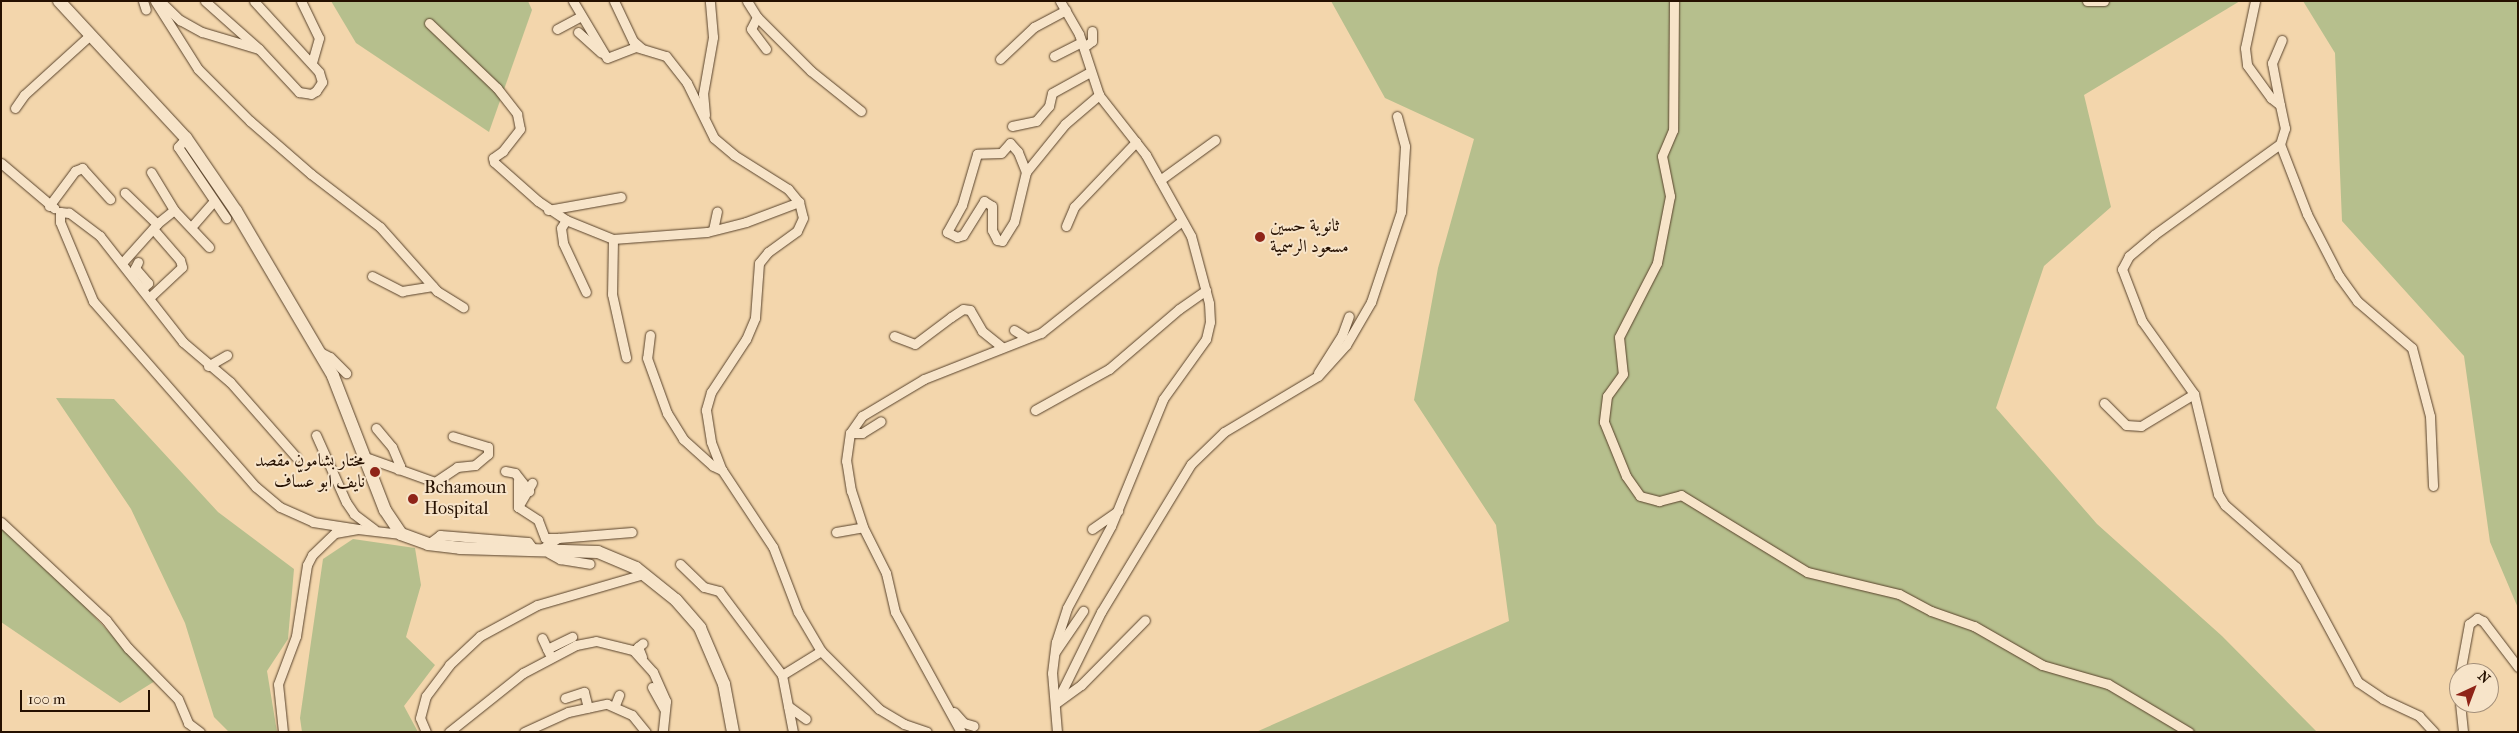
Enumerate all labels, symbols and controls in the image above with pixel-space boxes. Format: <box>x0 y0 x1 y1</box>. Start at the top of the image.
place label: ثانوية حسين مسعود الرسمية <box>1270 216 1349 258</box>
marker: ثانوية حسين مسعود الرسمية <box>1254 231 1266 243</box>
place label: مختار بشامون مقصد نايف ابو عسّاف <box>255 451 365 494</box>
marker: مختار بشامون مقصد نايف ابو عسّاف <box>369 466 381 478</box>
place label: Bchamoun Hospital <box>424 478 506 520</box>
marker: Bchamoun Hospital <box>406 492 420 506</box>
north arrow <box>2449 663 2499 713</box>
text: N <box>2474 668 2494 687</box>
scale bar <box>22 680 152 712</box>
text: 100 m <box>28 690 66 708</box>

